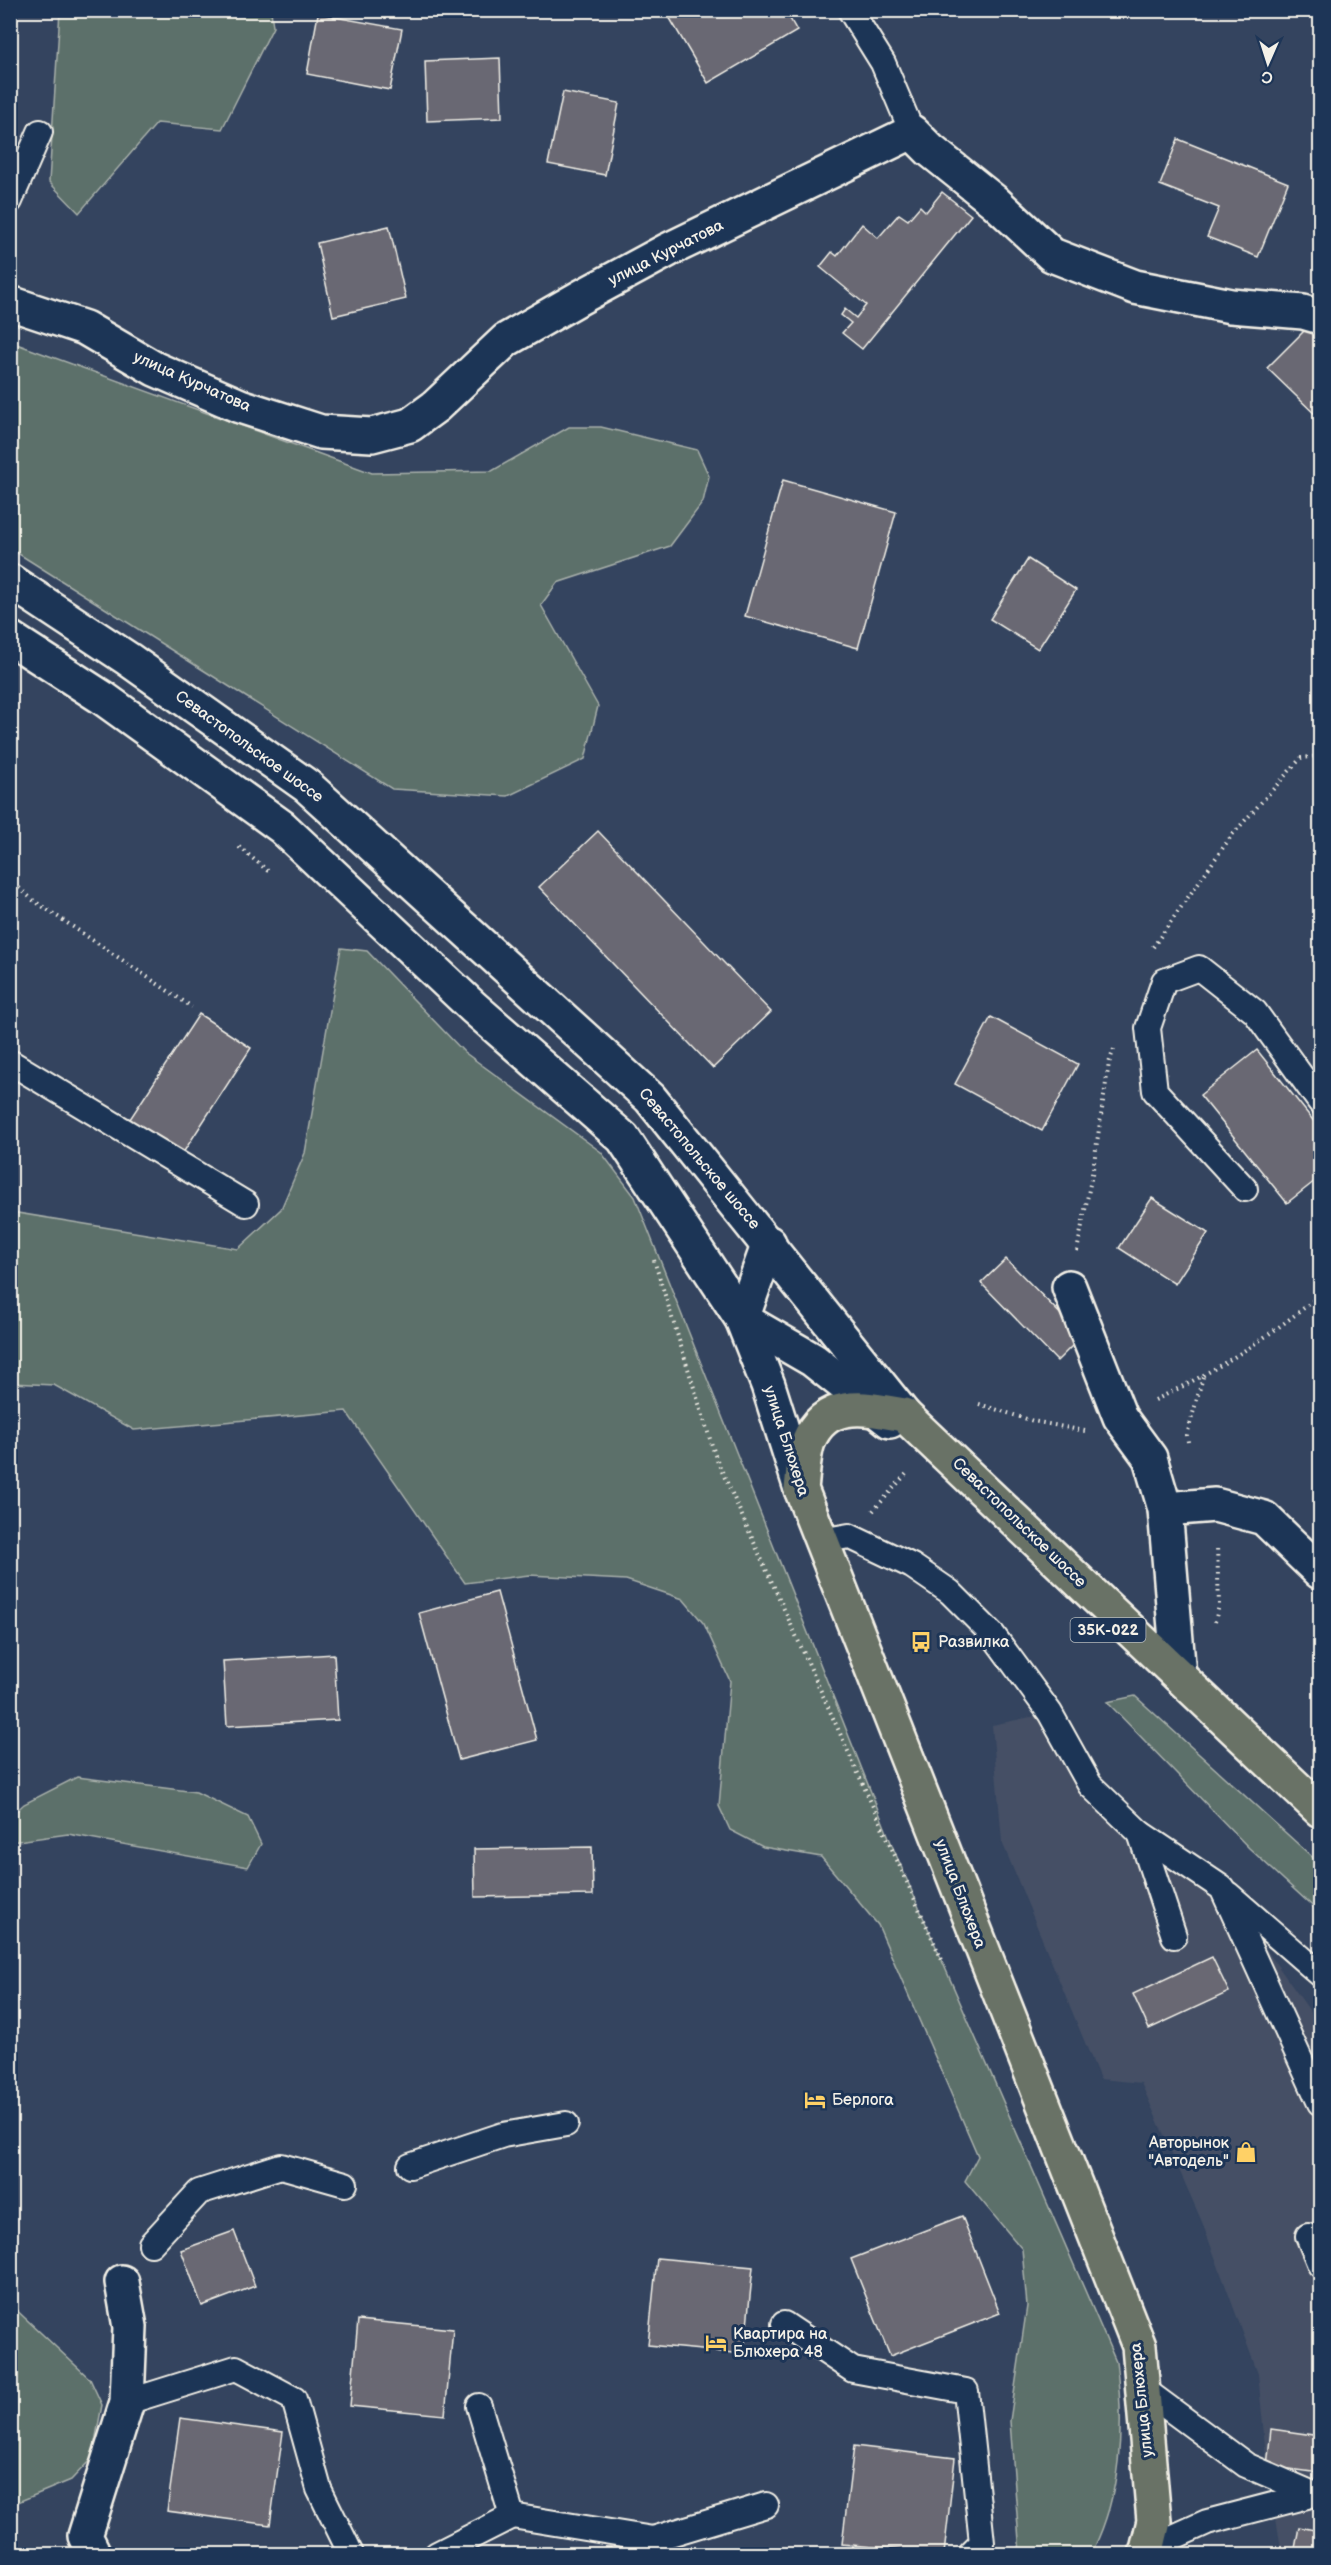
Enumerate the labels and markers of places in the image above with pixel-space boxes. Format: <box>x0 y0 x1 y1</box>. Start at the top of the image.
bus stop icon: Развилка <box>909 1630 933 1654</box>
place label: Развилка <box>938 1633 1010 1652</box>
hotel icon: Берлога <box>803 2088 827 2112</box>
place label: Берлога <box>832 2091 894 2110</box>
place label: Авторынок "Автодель" <box>1148 2134 1229 2171</box>
shop icon: Авторынок "Автодель" <box>1234 2140 1258 2164</box>
place label: Квартира на Блюхера 48 <box>733 2325 828 2362</box>
hotel icon: Квартира на Блюхера 48 <box>704 2331 728 2355</box>

